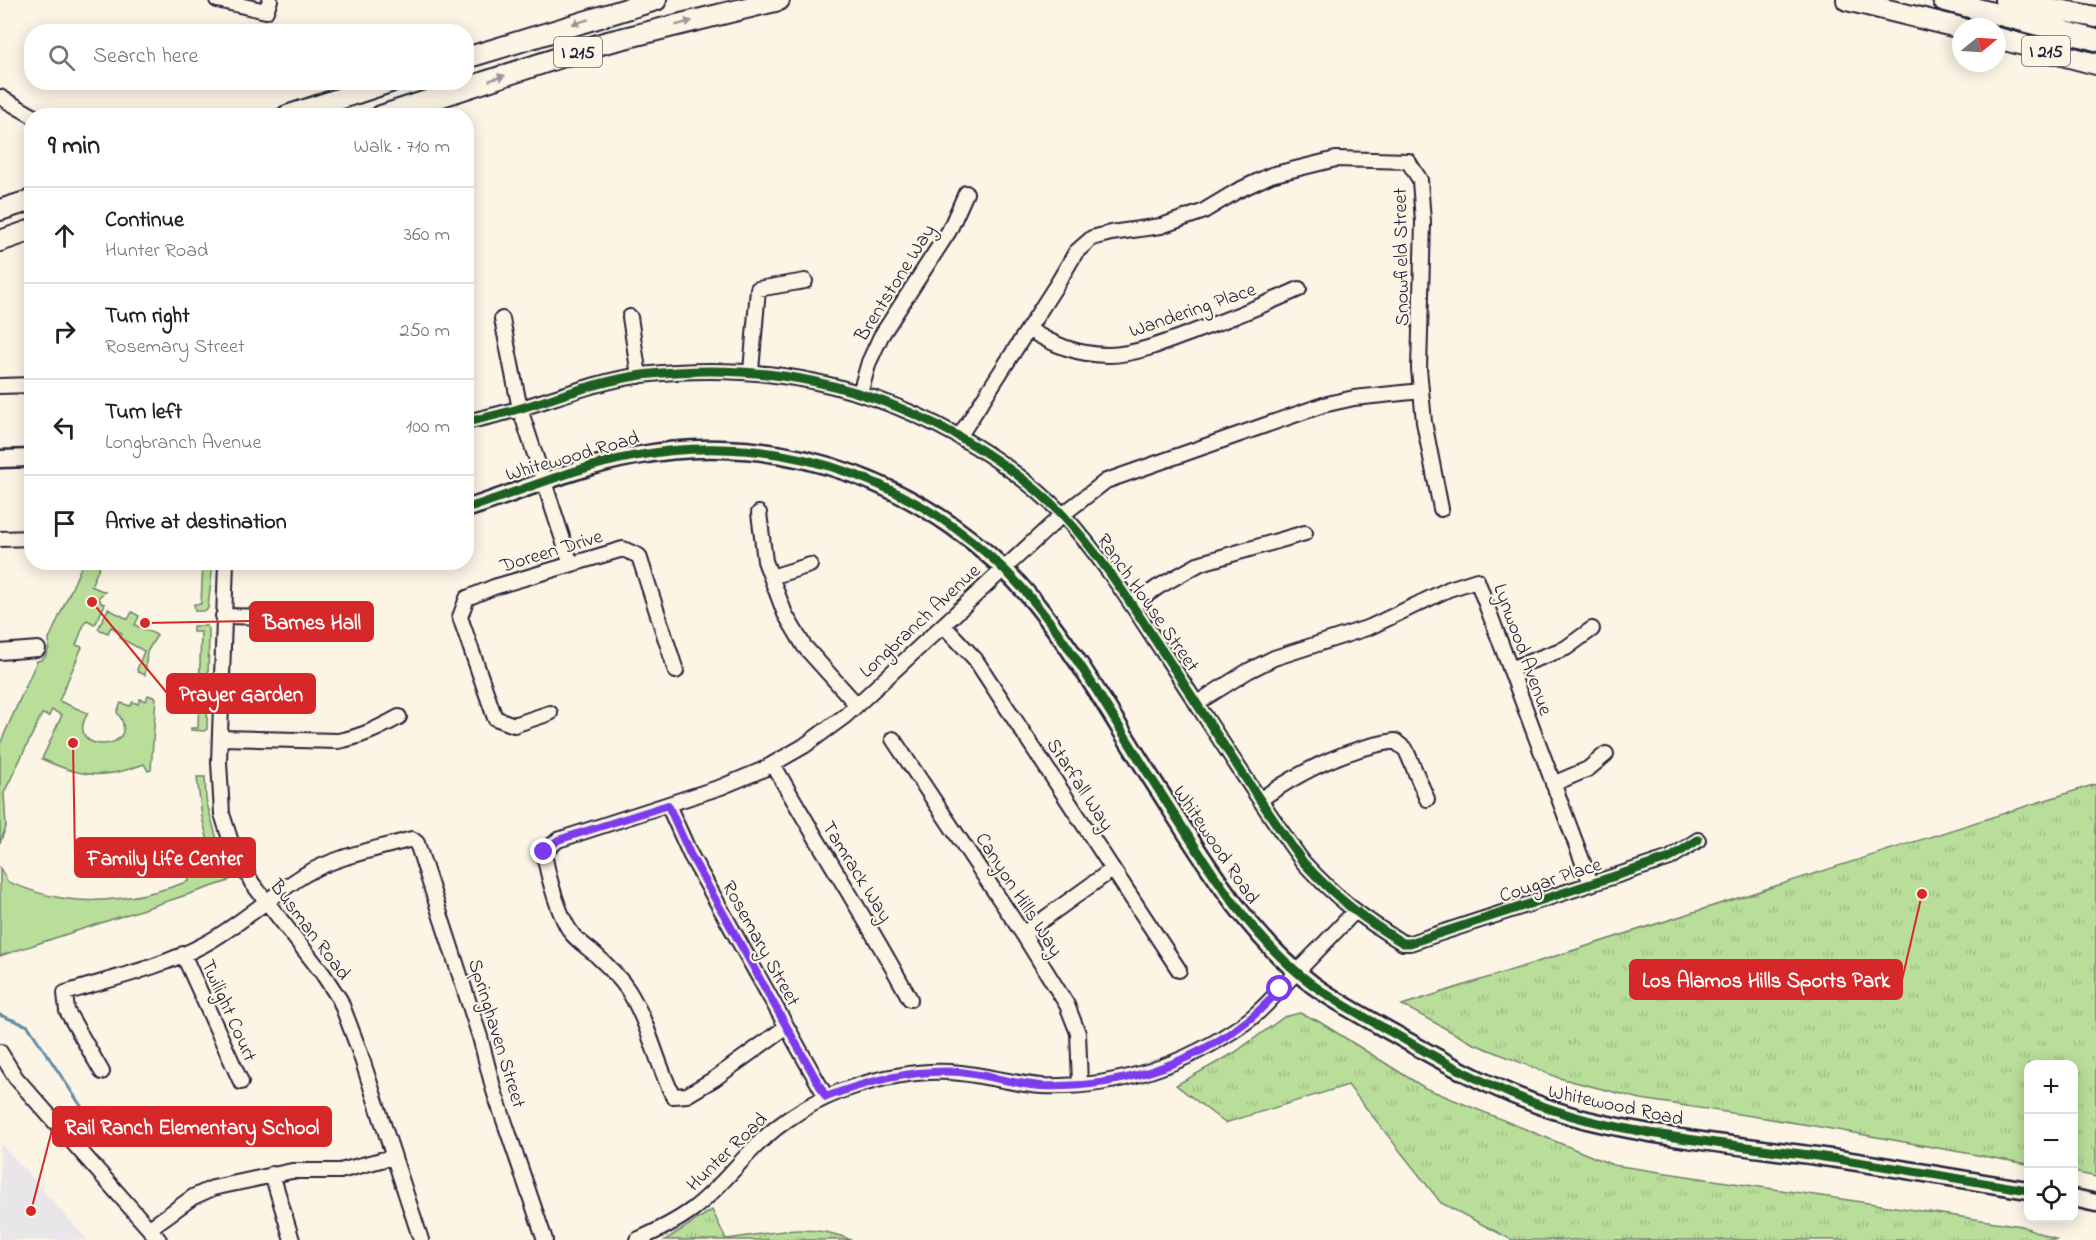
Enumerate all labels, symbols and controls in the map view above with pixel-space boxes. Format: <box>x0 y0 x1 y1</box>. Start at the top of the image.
one-way arrow <box>675 17 693 27</box>
one-way arrow <box>570 18 588 27</box>
north arrow <box>1952 18 2006 72</box>
search box <box>24 24 474 90</box>
road number: I 215 <box>2022 36 2070 66</box>
road number: I 215 <box>554 37 602 67</box>
icon: search <box>45 41 78 74</box>
text: Search here <box>93 41 198 73</box>
one-way arrow <box>488 73 506 82</box>
text: 9 min <box>48 128 100 166</box>
text: Walk · 710 m <box>354 133 450 162</box>
street label: Snowfield Street <box>1387 187 1418 326</box>
text: Continue <box>105 205 184 237</box>
icon: ahead <box>48 219 81 252</box>
street label: Brentstone Way <box>848 219 944 349</box>
text: 360 m <box>404 221 450 250</box>
text: Hunter Road <box>105 237 208 266</box>
street label: Wandering Place <box>1125 276 1260 348</box>
text: Turn right <box>105 301 190 333</box>
icon: right <box>48 315 81 348</box>
text: 250 m <box>399 317 450 346</box>
text: Rosemary Street <box>105 333 245 362</box>
text: Turn left <box>105 397 182 429</box>
icon: left <box>48 411 81 444</box>
text: 100 m <box>406 413 450 442</box>
street label: Whitewood Road <box>502 424 643 490</box>
text: Longbranch Avenue <box>105 429 261 458</box>
icon: arrive <box>48 507 81 540</box>
text: Arrive at destination <box>105 507 287 539</box>
street label: Doreen Drive <box>496 523 607 582</box>
street label: Ranch House Street <box>1088 528 1206 679</box>
street label: Longbranch Avenue <box>854 558 989 687</box>
street label: Lynwood Avenue <box>1484 580 1559 720</box>
callout: Barnes Hall <box>250 602 373 641</box>
text: Barnes Hall <box>262 609 362 639</box>
callout: Prayer Garden <box>167 674 315 713</box>
text: Prayer Garden <box>179 681 303 713</box>
street label: Starfall Way <box>1038 733 1120 838</box>
street label: Whitewood Road <box>1164 780 1265 911</box>
street label: Tamrack Way <box>813 816 899 929</box>
street label: Canyon Hills Way <box>967 827 1069 963</box>
callout: Family Life Center <box>75 838 255 877</box>
route end <box>530 838 556 864</box>
text: Family Life Center <box>86 845 243 877</box>
street label: Cougar Place <box>1496 851 1606 913</box>
street label: Busman Road <box>261 873 357 987</box>
street label: Rosemary Street <box>713 876 806 1013</box>
street label: Twilight Court <box>191 955 263 1067</box>
street label: Springhaven Street <box>458 956 532 1112</box>
callout: Los Alamos Hills Sports Park <box>1630 960 1902 999</box>
text: Los Alamos Hills Sports Park <box>1642 967 1891 997</box>
route start <box>1266 975 1292 1001</box>
map controls <box>2024 1060 2078 1222</box>
button: + <box>2024 1060 2078 1114</box>
street label: Whitewood Road <box>1545 1078 1686 1135</box>
callout: Rail Ranch Elementary School <box>53 1107 331 1146</box>
street label: Hunter Road <box>681 1107 775 1199</box>
text: Rail Ranch Elementary School <box>65 1114 320 1146</box>
button: − <box>2024 1114 2078 1168</box>
button: locate <box>2024 1168 2078 1222</box>

